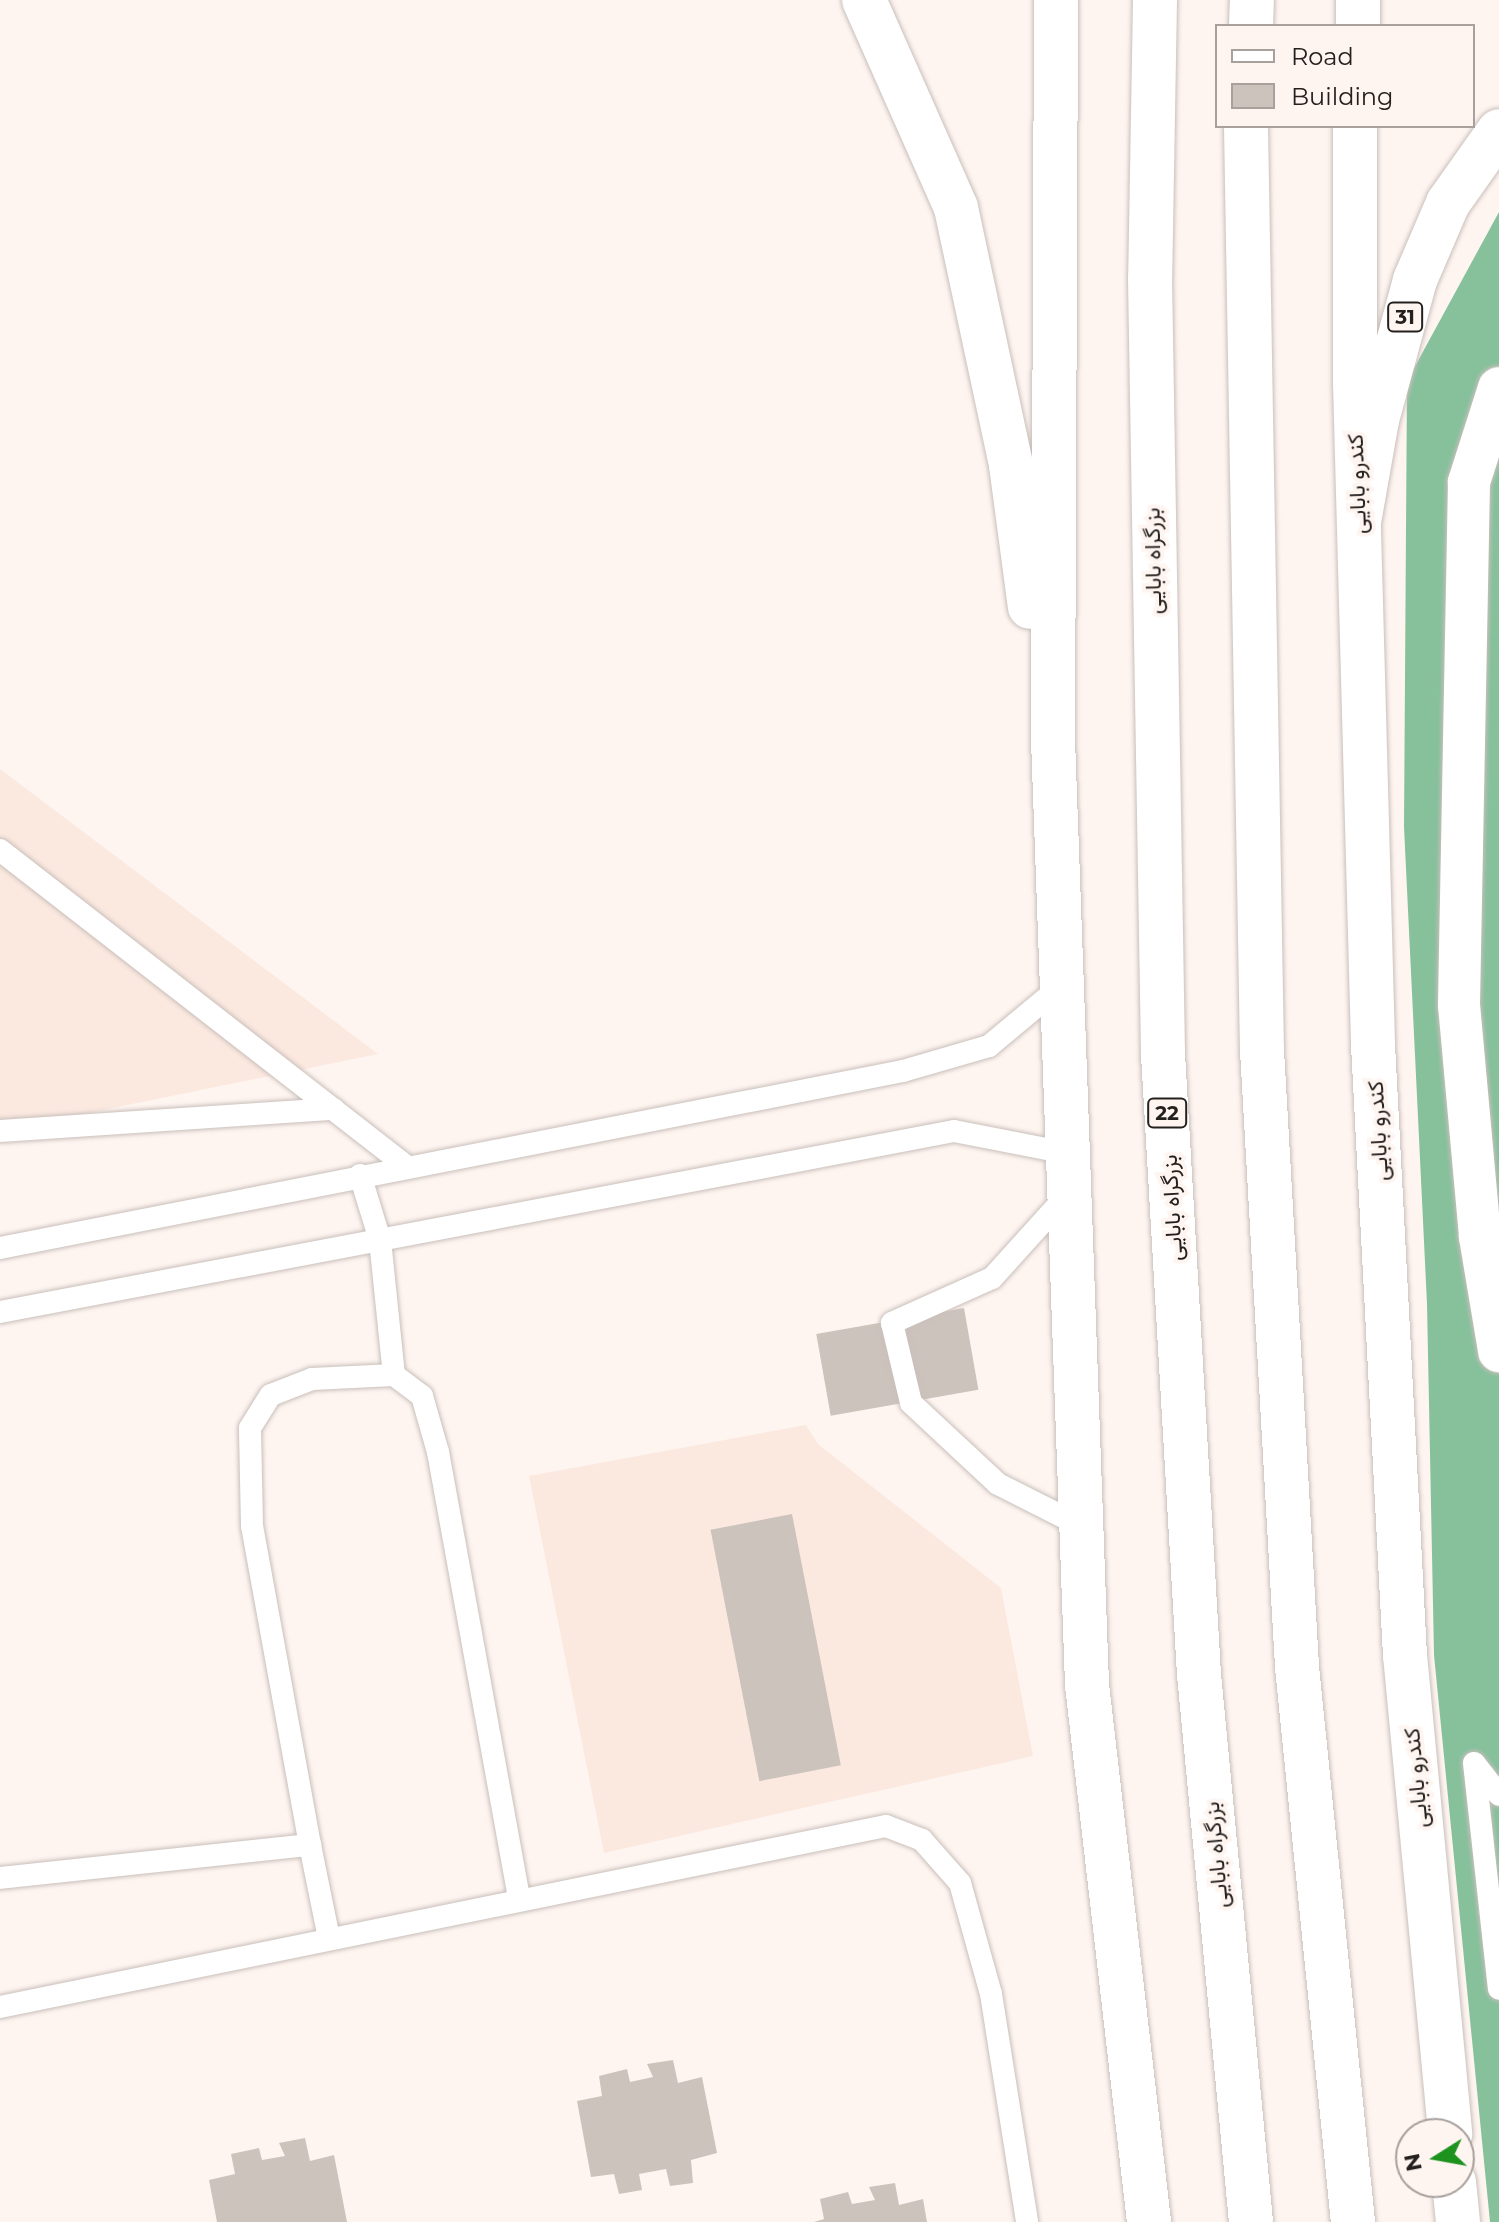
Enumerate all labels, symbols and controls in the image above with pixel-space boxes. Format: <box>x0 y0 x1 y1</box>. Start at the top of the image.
legend <box>1215 24 1475 128</box>
text: Road <box>1291 42 1354 71</box>
text: Building <box>1291 82 1394 111</box>
road number: 31 <box>1387 301 1423 333</box>
street label: کندرو بابایی <box>1342 433 1372 535</box>
street label: بزرگراه بابایی <box>1139 507 1167 615</box>
street label: کندرو بابایی <box>1362 1080 1394 1182</box>
road number: 22 <box>1147 1097 1187 1129</box>
street label: بزرگراه بابایی <box>1156 1154 1188 1262</box>
street label: کندرو بابایی <box>1398 1727 1434 1829</box>
street label: بزرگراه بابایی <box>1198 1801 1234 1909</box>
north arrow <box>1395 2118 1475 2198</box>
text: N <box>1398 2151 1428 2174</box>

